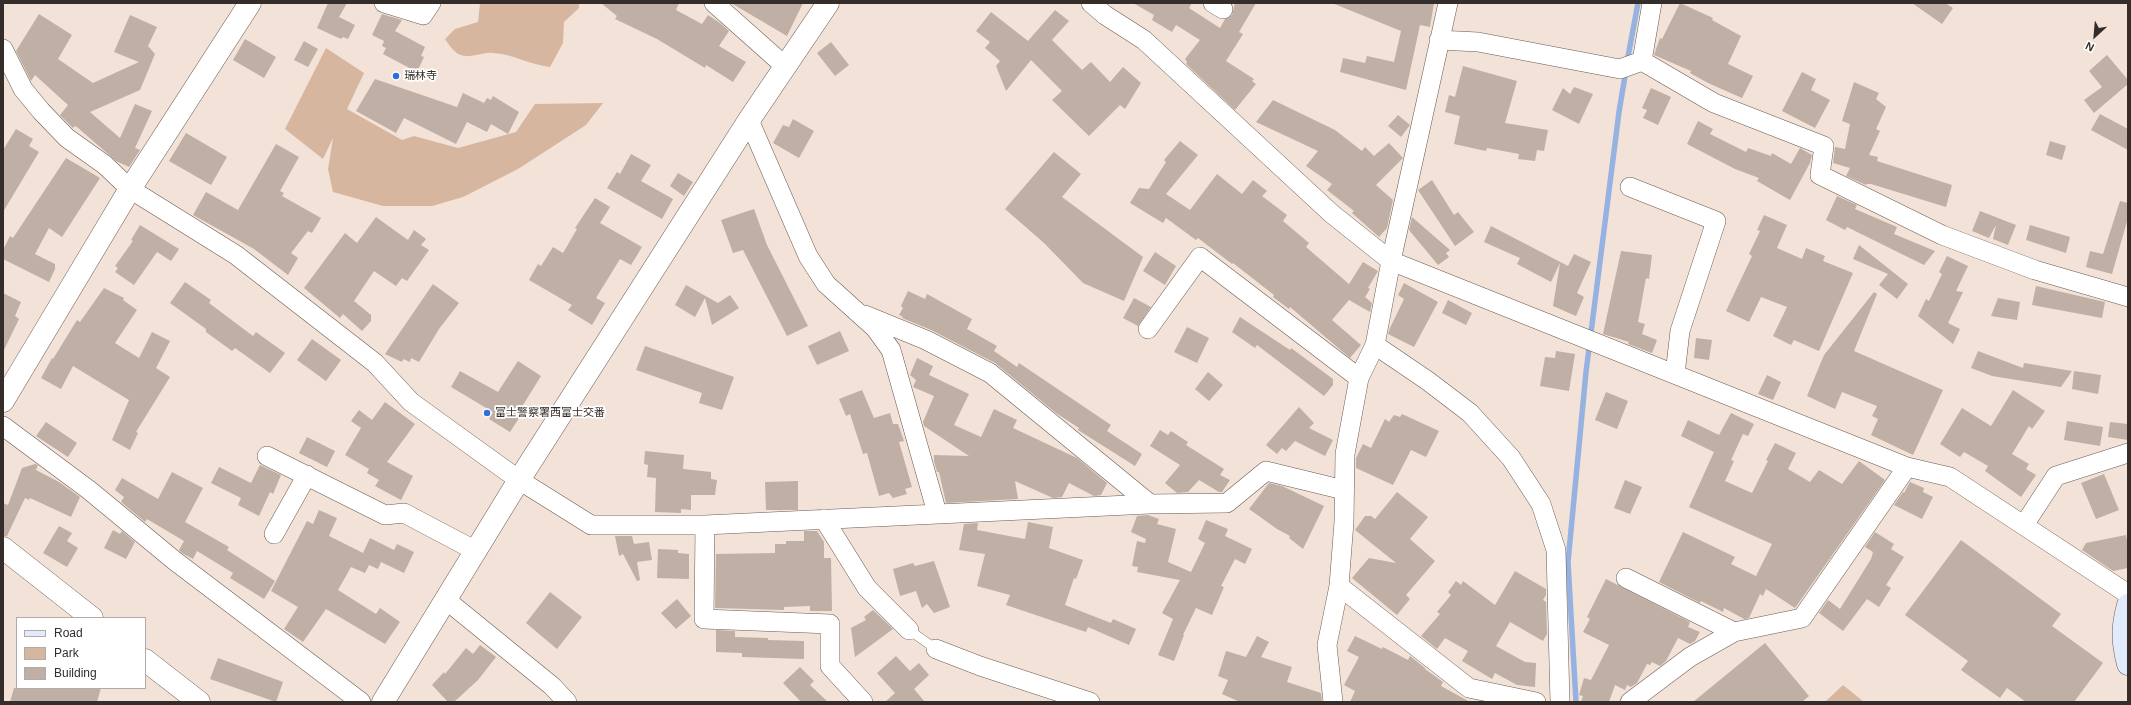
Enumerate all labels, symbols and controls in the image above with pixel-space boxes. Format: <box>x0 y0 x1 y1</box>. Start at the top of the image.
north arrow <box>2075 16 2115 56</box>
text: N <box>2084 40 2096 54</box>
place label: 瑞林寺 <box>404 69 437 83</box>
marker: 瑞林寺 <box>391 71 401 81</box>
place label: 富士警察署西富士交番 <box>495 406 605 420</box>
marker: 富士警察署西富士交番 <box>482 408 492 418</box>
legend <box>16 617 146 689</box>
text: Road <box>54 626 83 640</box>
text: Park <box>54 646 79 660</box>
text: Building <box>54 666 97 680</box>

